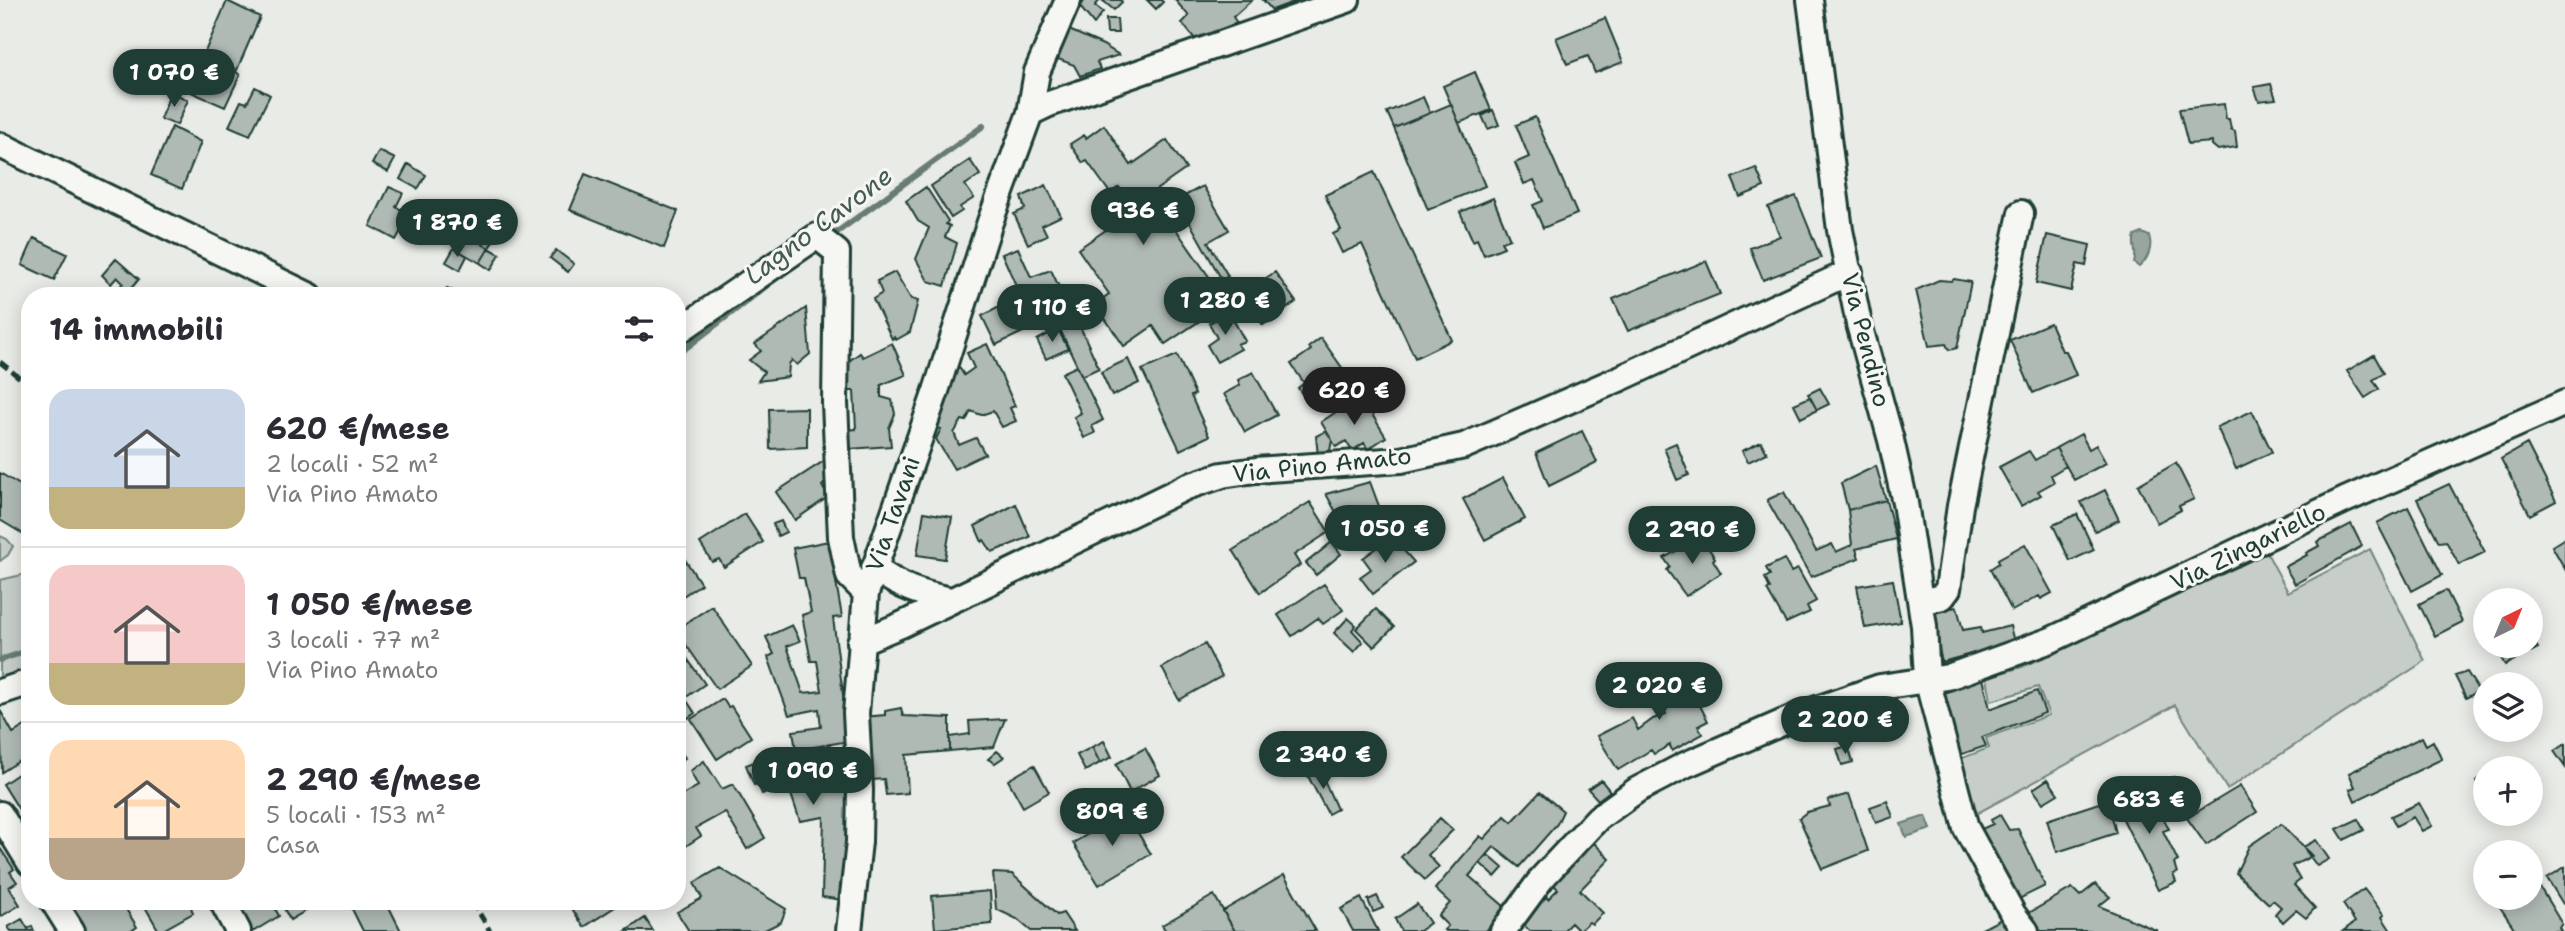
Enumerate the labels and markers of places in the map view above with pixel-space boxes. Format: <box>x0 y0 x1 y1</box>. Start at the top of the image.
pin: 1 070 € <box>109 50 239 109</box>
pin: 936 € <box>1094 188 1192 247</box>
pin: 1 870 € <box>392 200 522 259</box>
pin: 1 280 € <box>1160 278 1290 337</box>
pin: 1 110 € <box>987 284 1117 344</box>
pin: 620 € <box>1305 368 1403 427</box>
pin: 1 050 € <box>1320 505 1450 565</box>
pin: 2 290 € <box>1627 506 1757 566</box>
pin: 2 020 € <box>1594 662 1724 722</box>
pin: 2 200 € <box>1780 696 1910 756</box>
pin: 2 340 € <box>1258 732 1388 791</box>
pin: 1 090 € <box>748 748 878 807</box>
pin: 683 € <box>2100 776 2198 836</box>
pin: 809 € <box>1063 788 1161 848</box>

